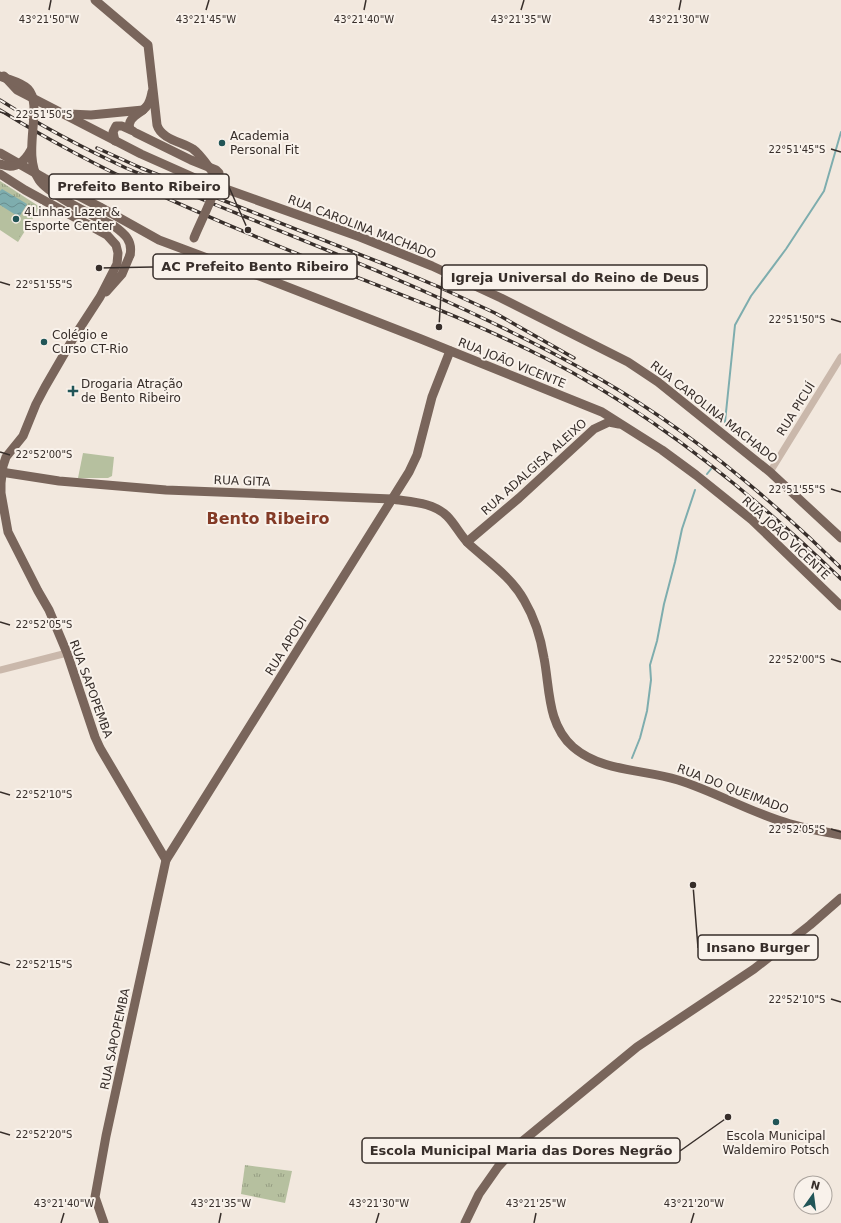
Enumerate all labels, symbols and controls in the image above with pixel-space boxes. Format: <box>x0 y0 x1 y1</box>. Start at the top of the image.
text: 43°21'50"W <box>19 14 79 25</box>
text: 43°21'45"W <box>176 14 236 25</box>
text: 43°21'40"W <box>334 14 394 25</box>
text: 43°21'35"W <box>491 14 551 25</box>
text: 43°21'30"W <box>649 14 709 25</box>
text: 22°51'50"S <box>16 109 72 120</box>
place label: Academia Personal Fit <box>230 129 299 157</box>
marker: Academia Personal Fit <box>217 138 227 148</box>
text: 22°51'45"S <box>769 144 825 155</box>
callout: Prefeito Bento Ribeiro <box>49 174 229 199</box>
text: Prefeito Bento Ribeiro <box>57 179 221 194</box>
street label: RUA CAROLINA MACHADO <box>286 192 438 262</box>
place label: 4Linhas Lazer & Esporte Center <box>24 205 120 233</box>
marker: 4Linhas Lazer & Esporte Center <box>11 214 21 224</box>
callout: AC Prefeito Bento Ribeiro <box>153 254 357 279</box>
text: AC Prefeito Bento Ribeiro <box>161 259 349 274</box>
callout: Igreja Universal do Reino de Deus <box>442 265 707 290</box>
text: Igreja Universal do Reino de Deus <box>451 270 700 285</box>
text: 22°51'55"S <box>16 279 72 290</box>
text: 22°51'50"S <box>769 314 825 325</box>
place label: Colégio e Curso CT-Rio <box>52 328 128 356</box>
street label: RUA JOÃO VICENTE <box>456 334 568 391</box>
marker: Colégio e Curso CT-Rio <box>39 337 49 347</box>
street label: RUA CAROLINA MACHADO <box>648 358 780 466</box>
place label: Drogaria Atração de Bento Ribeiro <box>81 377 183 405</box>
street label: RUA PICUÍ <box>773 379 818 438</box>
marker: Drogaria Atração de Bento Ribeiro <box>68 386 78 396</box>
street label: RUA ADALGISA ALEIXO <box>478 416 590 518</box>
text: 22°52'00"S <box>16 449 72 460</box>
street label: RUA GITA <box>213 473 271 489</box>
text: 22°51'55"S <box>769 484 825 495</box>
street label: RUA JOÃO VICENTE <box>739 493 833 582</box>
district label: Bento Ribeiro <box>206 509 330 528</box>
street label: RUA APODI <box>262 614 310 678</box>
text: 22°52'05"S <box>16 619 72 630</box>
street label: RUA SAPOPEMBA <box>67 638 116 741</box>
text: 22°52'00"S <box>769 654 825 665</box>
street label: RUA DO QUEIMADO <box>675 761 791 817</box>
text: 22°52'10"S <box>16 789 72 800</box>
text: 22°52'05"S <box>769 824 825 835</box>
callout: Insano Burger <box>698 935 818 960</box>
text: Insano Burger <box>706 940 810 955</box>
text: 22°52'15"S <box>16 959 72 970</box>
street label: RUA SAPOPEMBA <box>97 986 133 1091</box>
text: 22°52'10"S <box>769 994 825 1005</box>
marker: Escola Municipal Waldemiro Potsch <box>771 1117 781 1127</box>
text: 22°52'20"S <box>16 1129 72 1140</box>
place label: Escola Municipal Waldemiro Potsch <box>723 1129 829 1157</box>
callout: Escola Municipal Maria das Dores Negrão <box>362 1138 680 1163</box>
text: Escola Municipal Maria das Dores Negrão <box>370 1143 672 1158</box>
north arrow <box>793 1175 833 1215</box>
text: N <box>809 1178 821 1193</box>
text: 43°21'40"W <box>34 1198 94 1209</box>
text: 43°21'35"W <box>191 1198 251 1209</box>
text: 43°21'30"W <box>349 1198 409 1209</box>
text: 43°21'25"W <box>506 1198 566 1209</box>
text: 43°21'20"W <box>664 1198 724 1209</box>

